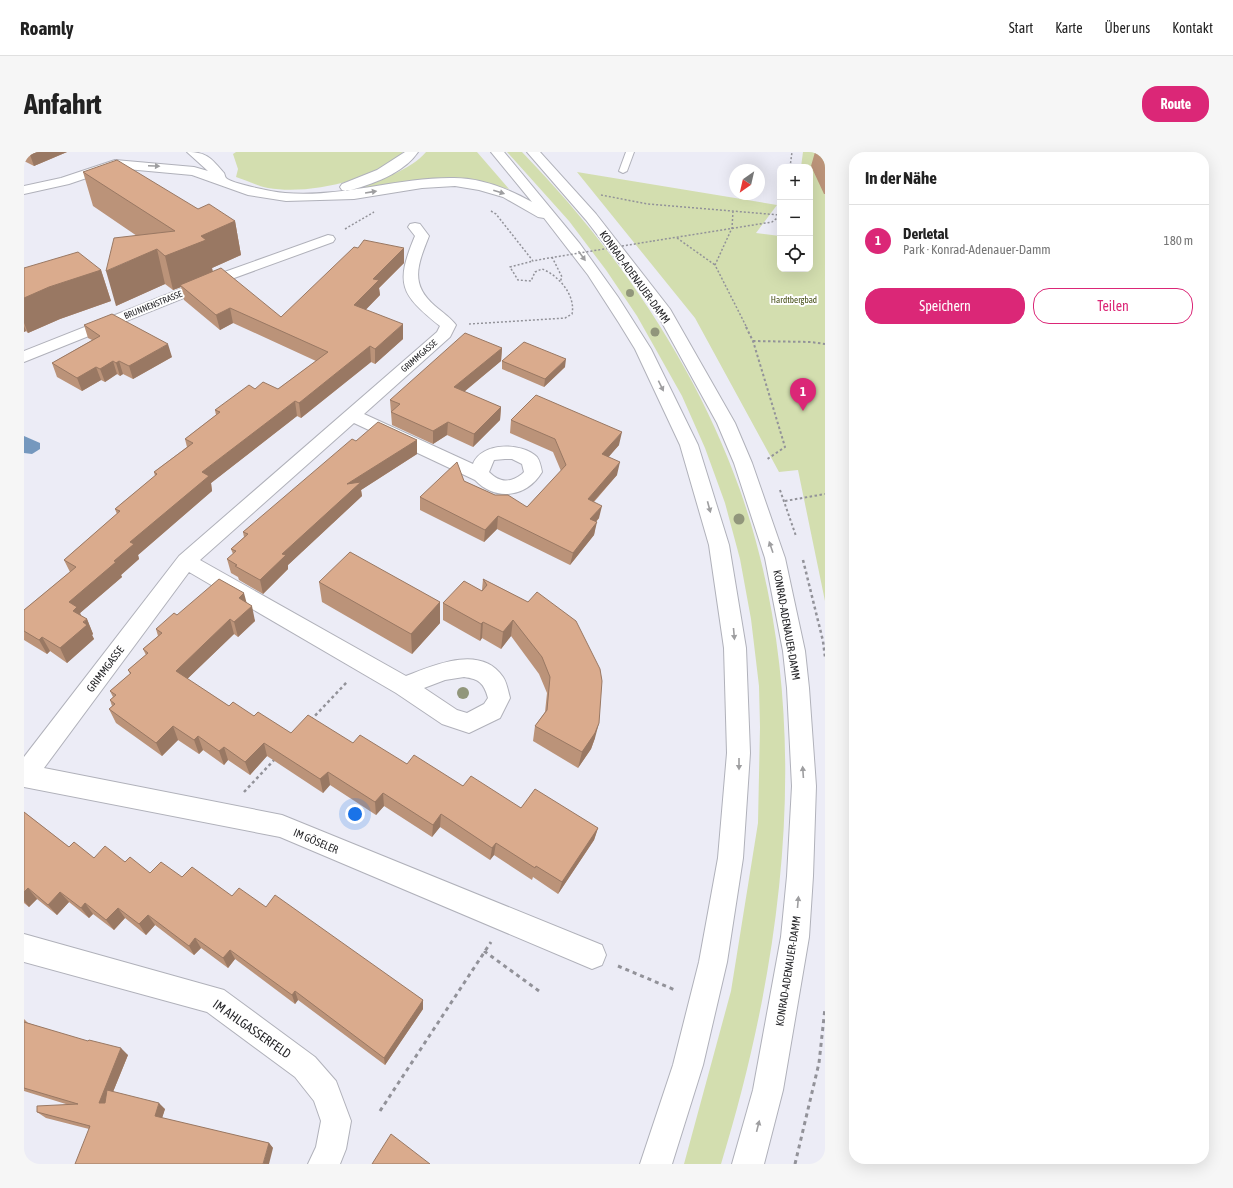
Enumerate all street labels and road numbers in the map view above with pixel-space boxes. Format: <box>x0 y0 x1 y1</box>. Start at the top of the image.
street label: KONRAD-ADENAUER-DAMM <box>597 228 673 326</box>
street label: BRUNNENSTRASSE <box>122 289 184 321</box>
street label: GRIMMGASSE <box>399 338 439 374</box>
street label: KONRAD-ADENAUER-DAMM <box>771 569 803 681</box>
street label: GRIMMGASSE <box>84 644 126 694</box>
street label: IM GÖSELER <box>292 826 341 856</box>
street label: KONRAD-ADENAUER-DAMM <box>773 915 803 1027</box>
street label: IM AHLGASSERFELD <box>210 997 294 1061</box>

